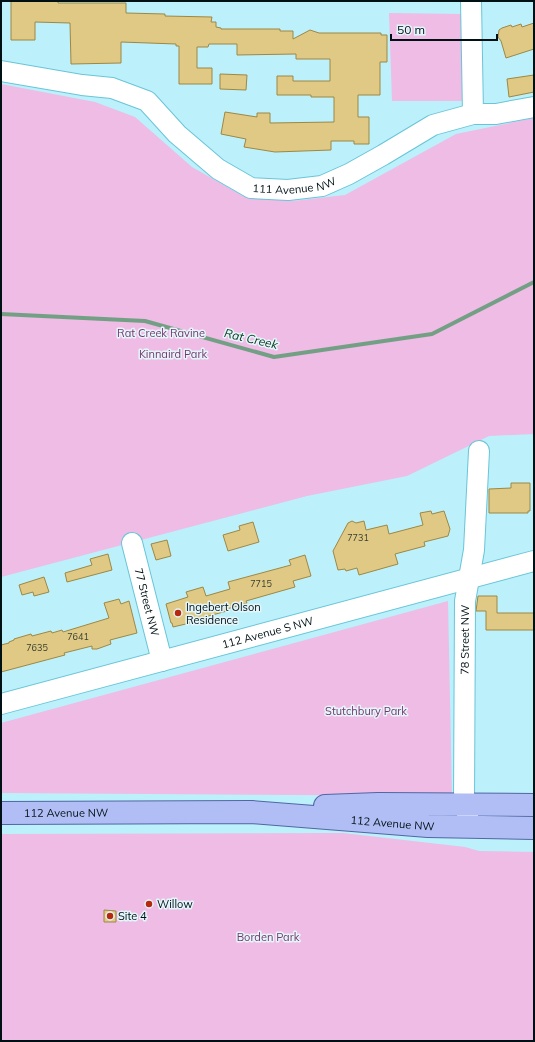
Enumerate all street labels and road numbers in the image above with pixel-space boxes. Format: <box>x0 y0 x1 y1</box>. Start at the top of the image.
street label: 111 Avenue NW <box>252 174 338 197</box>
street label: 77 Street NW <box>132 567 162 638</box>
street label: 78 Street NW <box>458 605 472 675</box>
street label: 112 Avenue S NW <box>220 614 315 651</box>
street label: 112 Avenue NW <box>24 806 108 820</box>
street label: 112 Avenue NW <box>350 813 435 833</box>

